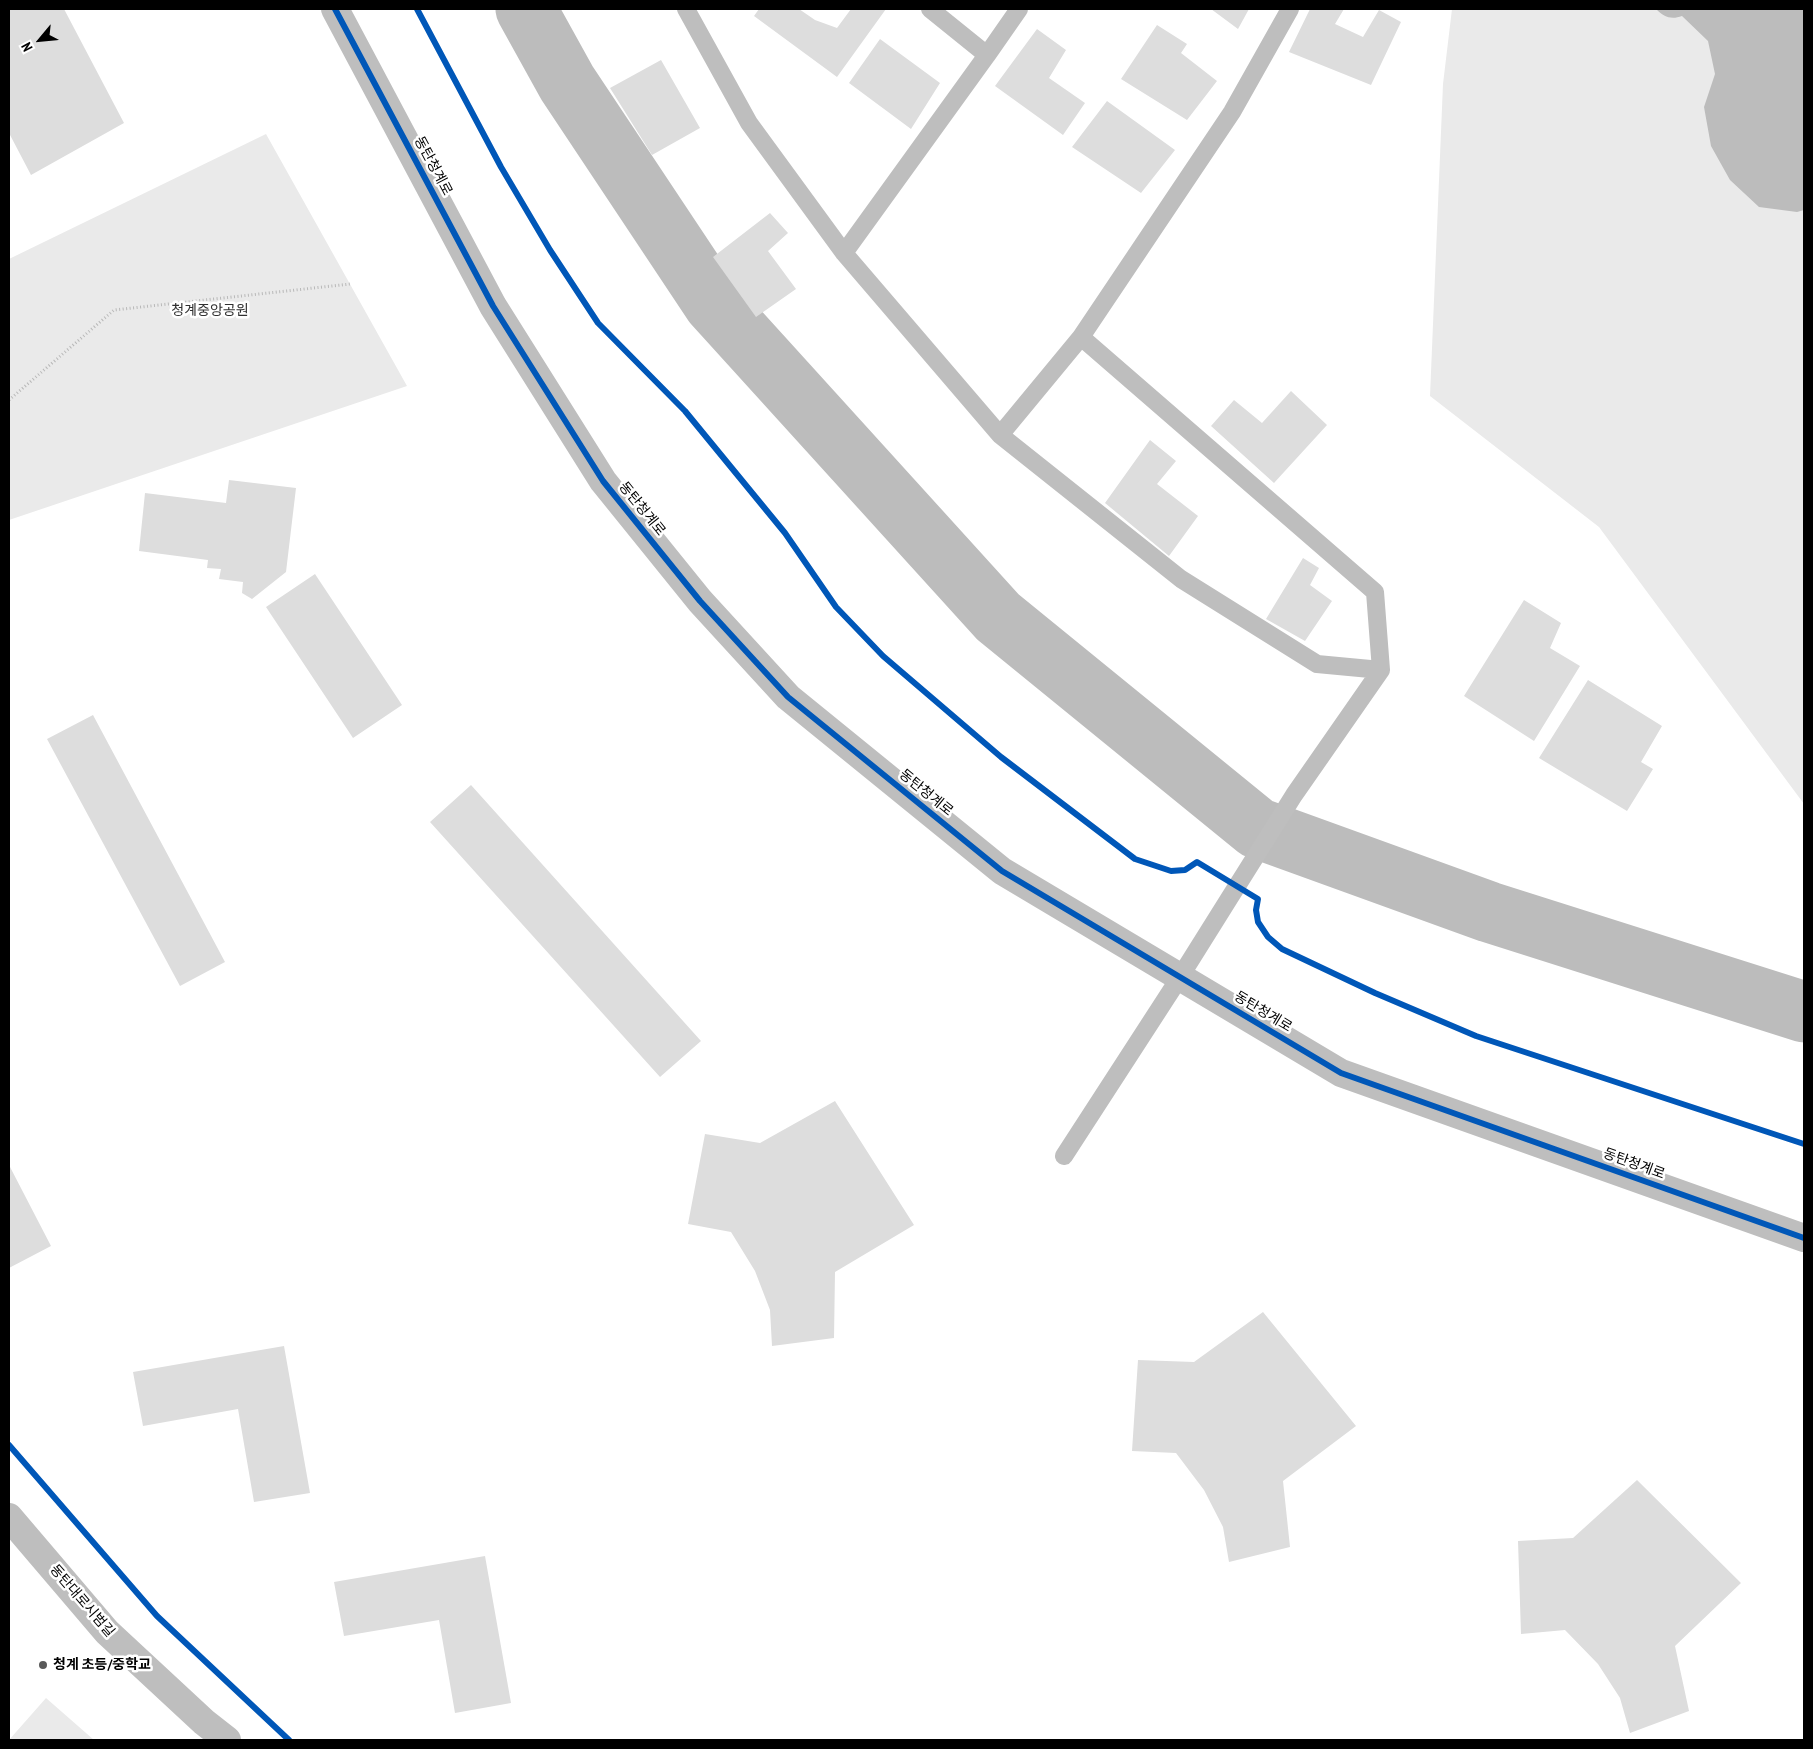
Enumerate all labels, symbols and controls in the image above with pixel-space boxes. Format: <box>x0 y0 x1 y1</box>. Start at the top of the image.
north arrow <box>15 15 65 65</box>
text: N <box>17 39 36 55</box>
street label: 동탄청계로 <box>410 134 456 198</box>
park label: 청계중앙공원 <box>171 303 249 319</box>
street label: 동탄청계로 <box>615 479 669 539</box>
street label: 동탄청계로 <box>896 766 956 820</box>
street label: 동탄청계로 <box>1231 988 1295 1036</box>
street label: 동탄청계로 <box>1601 1145 1667 1183</box>
street label: 동탄대로시범길 <box>46 1561 118 1641</box>
place label: 청계 초등/중학교 <box>53 1657 151 1673</box>
marker: 청계 초등/중학교 <box>37 1659 49 1671</box>

